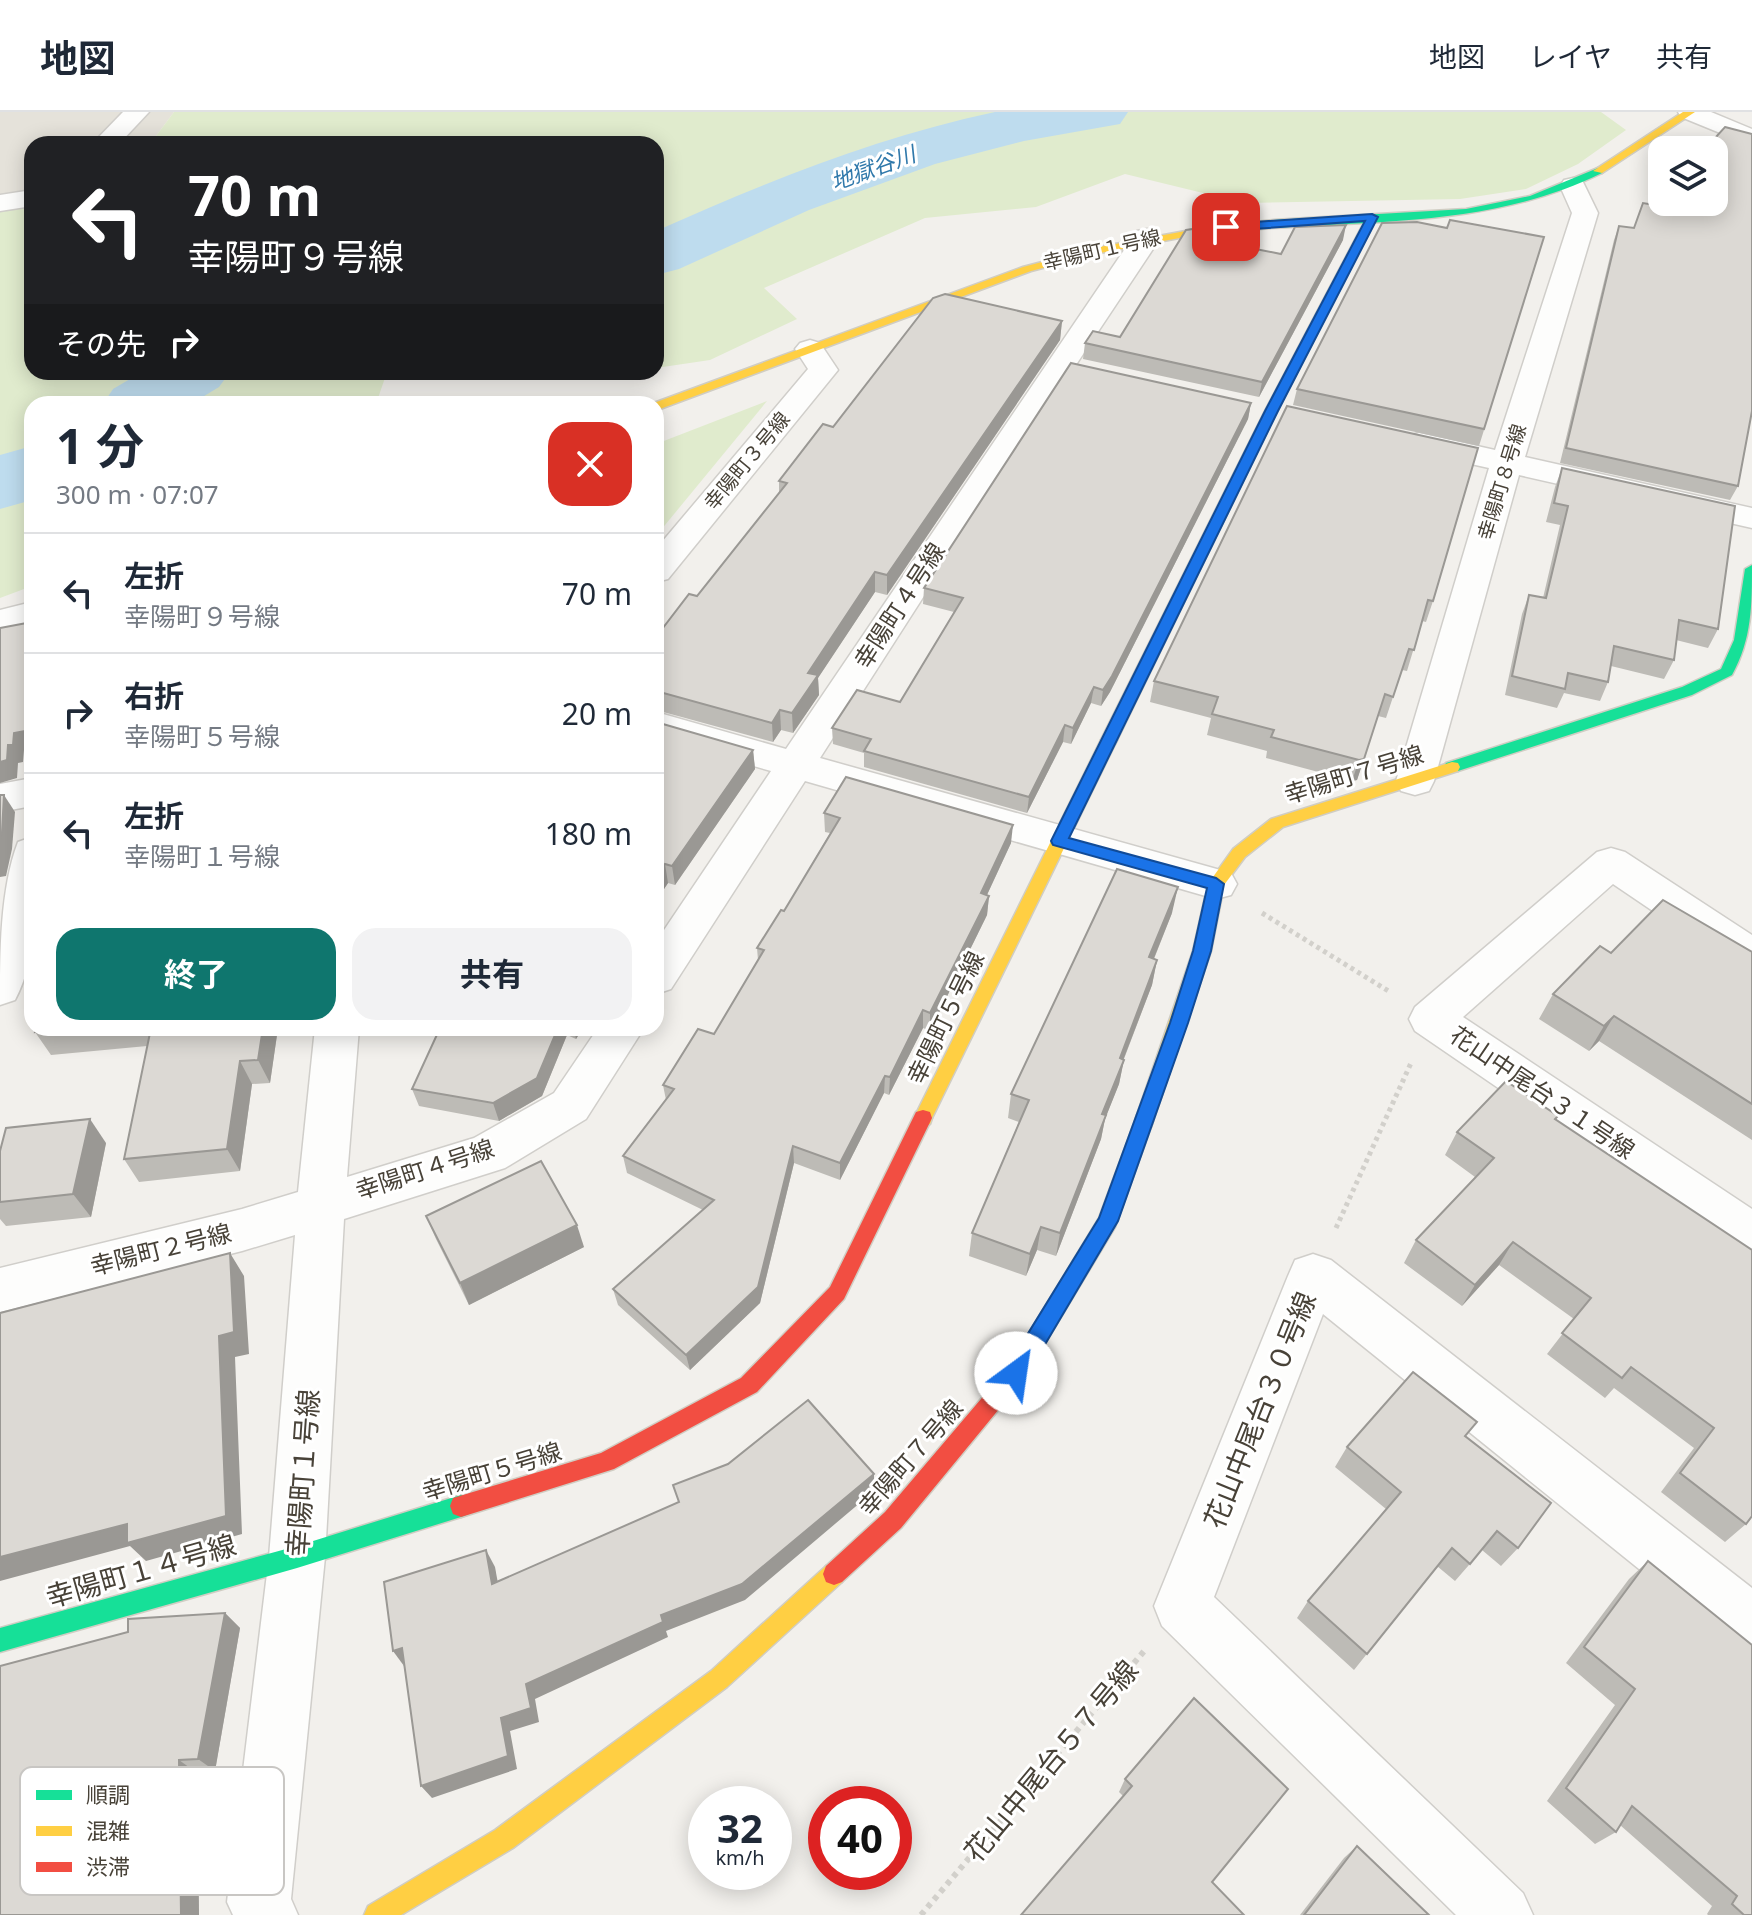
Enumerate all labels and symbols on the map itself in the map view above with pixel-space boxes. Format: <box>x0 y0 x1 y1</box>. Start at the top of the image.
water label: 地獄谷川 <box>826 137 921 196</box>
pin <box>1192 193 1260 261</box>
street label: 幸陽町１号線 <box>1040 223 1163 276</box>
street label: 幸陽町３号線 <box>698 406 796 515</box>
street label: 幸陽町８号線 <box>1471 421 1532 543</box>
street label: 幸陽町４号線 <box>846 536 952 675</box>
street label: 幸陽町７号線 <box>1280 737 1427 810</box>
street label: 幸陽町５号線 <box>898 945 991 1089</box>
street label: 花山中尾台３１号線 <box>1444 1018 1642 1166</box>
street label: 幸陽町４号線 <box>351 1131 498 1207</box>
street label: 幸陽町２号線 <box>87 1215 234 1282</box>
street label: 花山中尾台３０号線 <box>1194 1286 1324 1534</box>
position arrow <box>974 1331 1058 1415</box>
street label: 幸陽町１号線 <box>277 1388 327 1558</box>
street label: 幸陽町７号線 <box>850 1392 970 1522</box>
street label: 幸陽町５号線 <box>418 1434 565 1507</box>
street label: 幸陽町１４号線 <box>41 1525 240 1615</box>
street label: 花山中尾台５７号線 <box>955 1652 1146 1869</box>
legend <box>20 1767 284 1895</box>
text: 順調 <box>86 1779 130 1809</box>
speed limit sign: 40 <box>808 1786 912 1890</box>
text: 混雑 <box>86 1815 130 1845</box>
text: 渋滞 <box>86 1851 130 1881</box>

